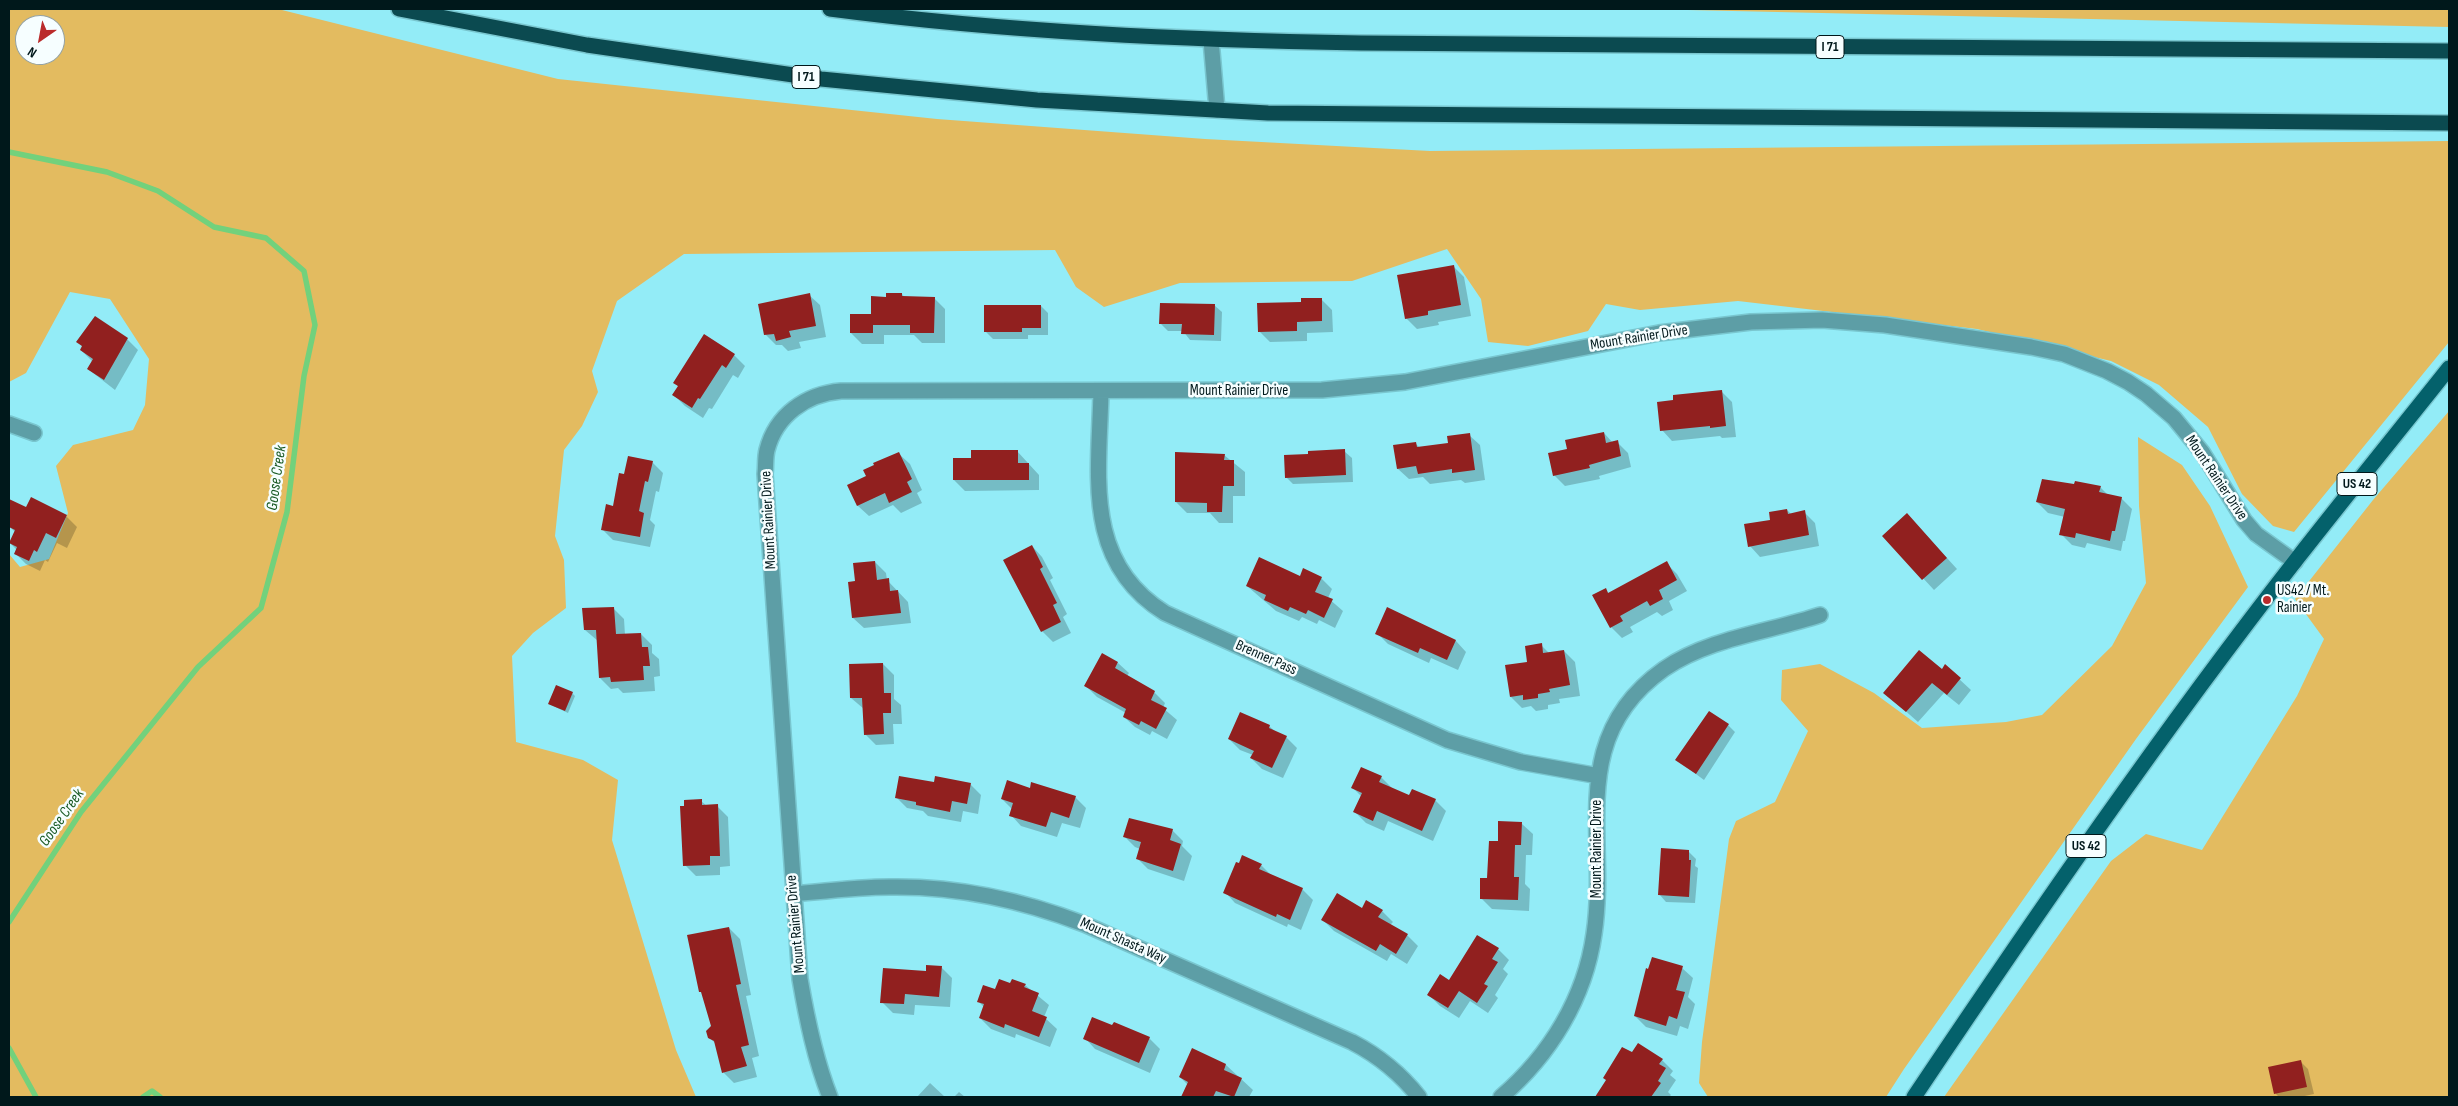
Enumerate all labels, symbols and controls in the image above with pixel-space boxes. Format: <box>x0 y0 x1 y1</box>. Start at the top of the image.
north arrow <box>15 15 65 65</box>
road number: I 71 <box>1816 36 1844 58</box>
text: N <box>24 43 40 61</box>
road number: I 71 <box>792 66 820 88</box>
street label: Mount Rainier Drive <box>1589 321 1689 355</box>
street label: Mount Rainier Drive <box>1190 382 1288 400</box>
street label: Mount Rainier Drive <box>2181 432 2251 524</box>
water label: Goose Creek <box>263 444 291 512</box>
street label: Mount Rainier Drive <box>757 470 781 570</box>
road number: US 42 <box>2337 472 2377 496</box>
place label: US42 / Mt. Rainier <box>2277 582 2329 617</box>
marker: US42 / Mt. Rainier <box>2261 594 2273 606</box>
street label: Brenner Pass <box>1233 637 1299 679</box>
water label: Goose Creek <box>35 786 89 850</box>
street label: Mount Rainier Drive <box>1588 800 1606 898</box>
road number: US 42 <box>2066 834 2106 858</box>
street label: Mount Rainier Drive <box>783 874 809 974</box>
street label: Mount Shasta Way <box>1077 914 1169 968</box>

